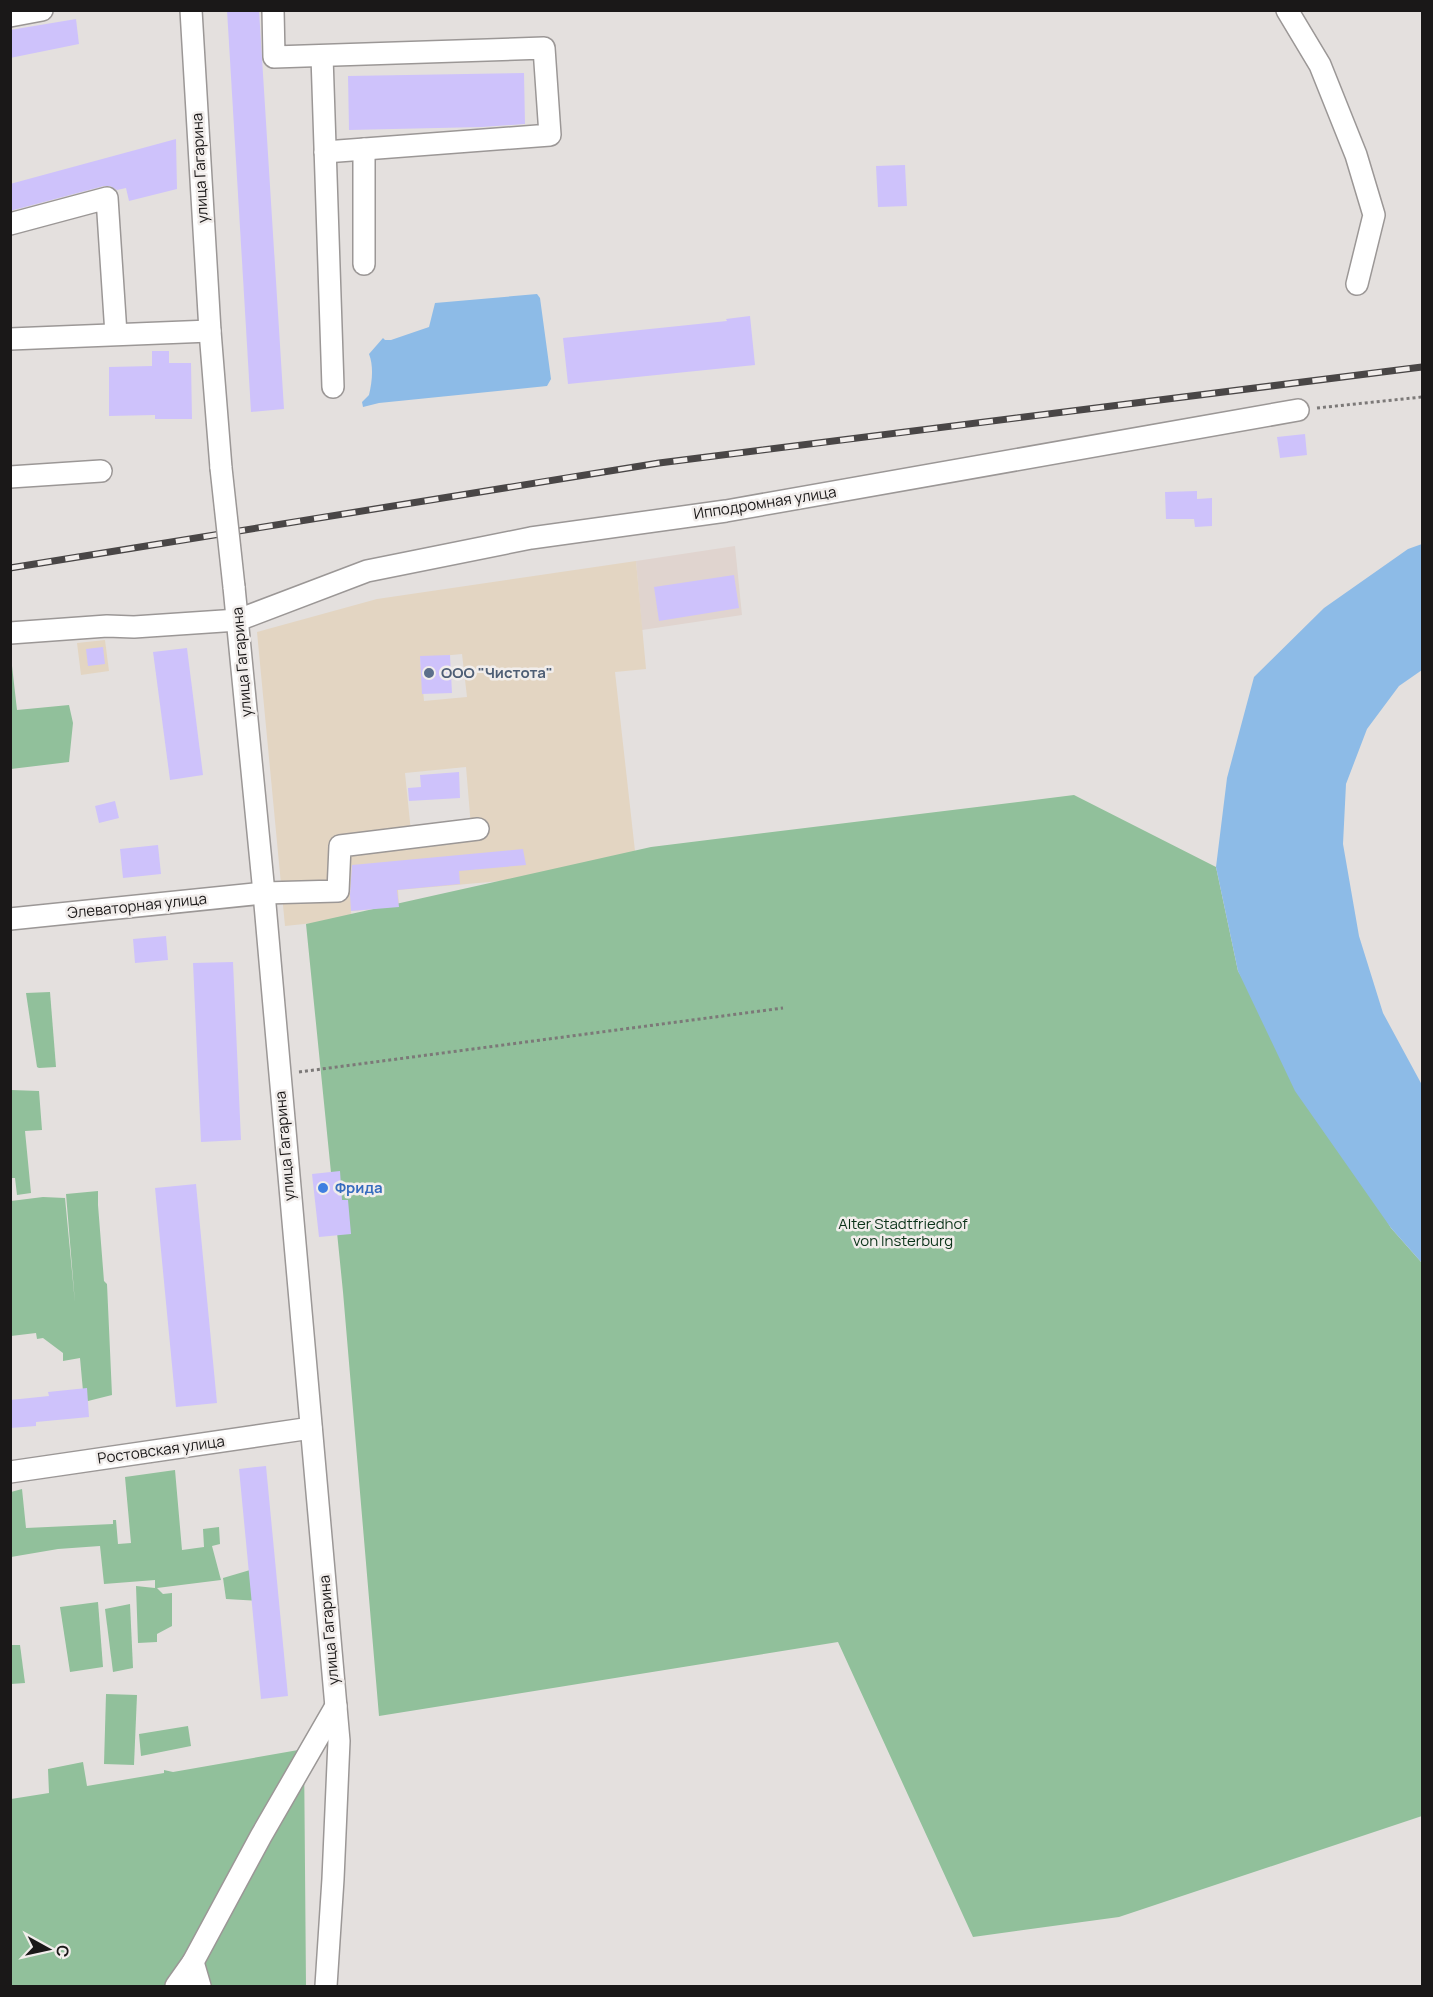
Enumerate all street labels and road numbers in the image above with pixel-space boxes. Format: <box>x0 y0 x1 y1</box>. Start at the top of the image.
street label: улица Гагарина <box>186 112 213 224</box>
street label: Ипподромная улица <box>692 481 838 524</box>
street label: улица Гагарина <box>226 606 257 718</box>
street label: Элеваторная улица <box>66 888 208 923</box>
street label: улица Гагарина <box>269 1090 300 1202</box>
street label: Ростовская улица <box>96 1430 226 1469</box>
street label: улица Гагарина <box>313 1574 344 1686</box>

